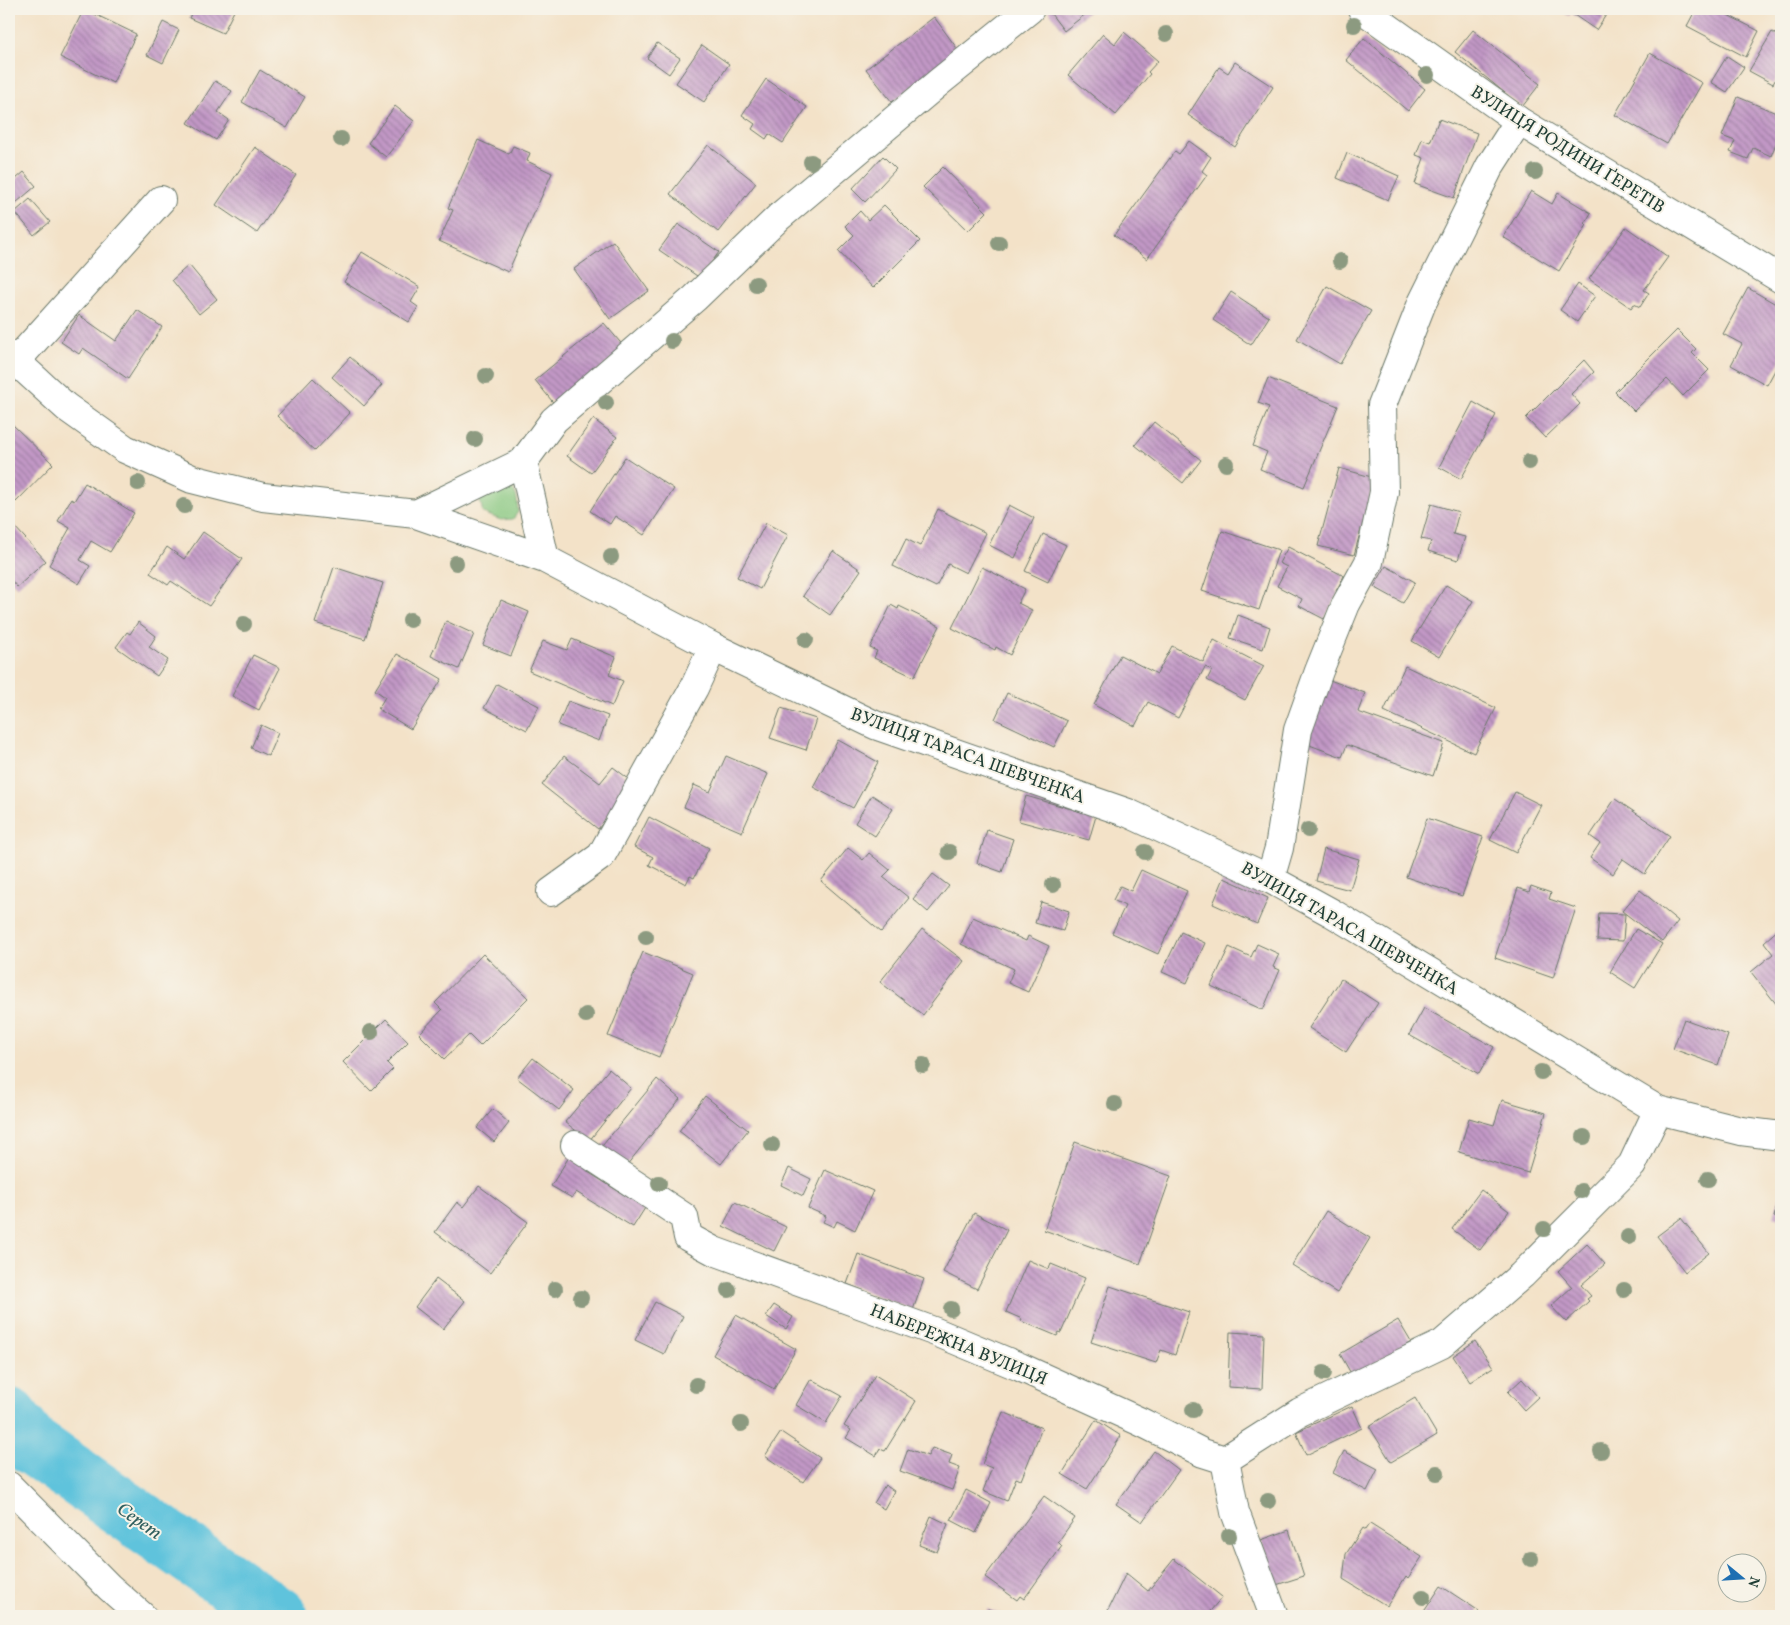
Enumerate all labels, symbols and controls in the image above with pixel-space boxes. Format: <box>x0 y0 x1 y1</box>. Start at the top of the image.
street label: ВУЛИЦЯ РОДИНИ ҐЕРЕТІВ <box>1465 80 1669 220</box>
street label: ВУЛИЦЯ ТАРАСА ШЕВЧЕНКА <box>847 702 1089 811</box>
street label: ВУЛИЦЯ ТАРАСА ШЕВЧЕНКА <box>1236 856 1463 1002</box>
street label: НАБЕРЕЖНА ВУЛИЦЯ <box>866 1298 1051 1392</box>
water label: Серет <box>111 1497 167 1546</box>
north arrow <box>1718 1552 1768 1602</box>
text: N <box>1742 1574 1764 1589</box>

